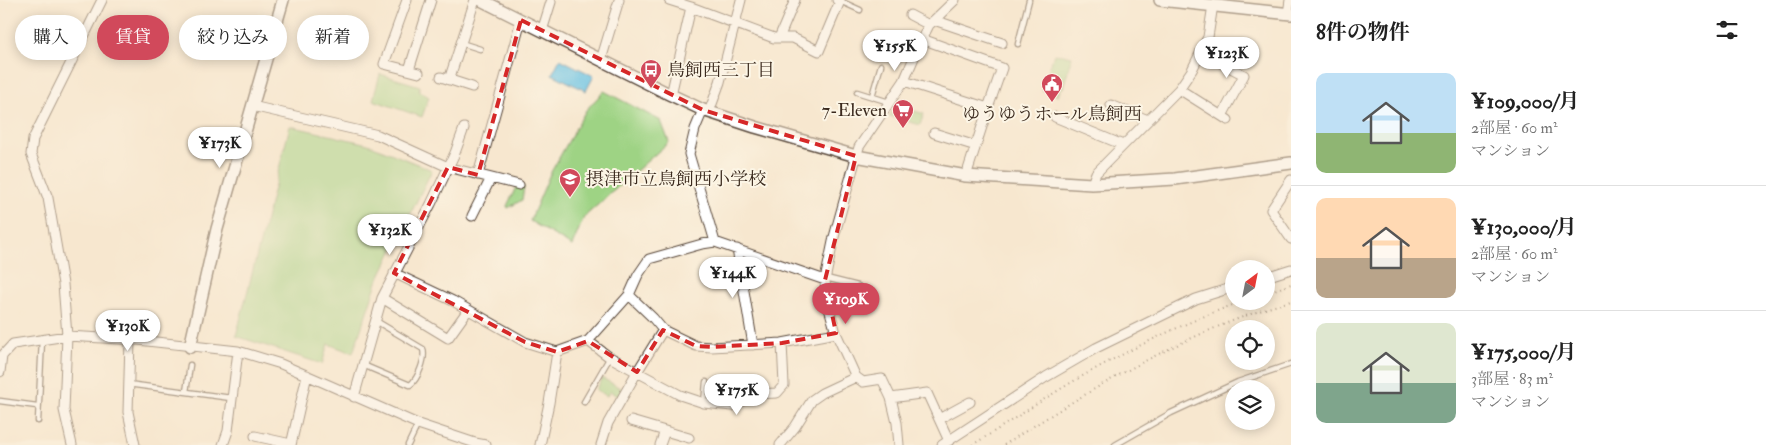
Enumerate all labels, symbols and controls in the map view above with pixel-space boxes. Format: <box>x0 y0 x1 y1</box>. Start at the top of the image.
chip: 購入 <box>15 15 87 60</box>
chip: 賃貸 <box>97 15 169 60</box>
chip: 絞り込み <box>179 15 287 60</box>
chip: 新着 <box>297 15 369 60</box>
icon: filters <box>1713 16 1741 44</box>
text: 8件の物件 <box>1316 19 1410 46</box>
pin: ¥155K <box>860 30 930 72</box>
text: ¥155K <box>874 36 916 56</box>
pin: ¥123K <box>1192 36 1262 79</box>
text: ¥123K <box>1205 43 1249 63</box>
bus stop icon: 鳥飼西三丁目 <box>639 58 663 89</box>
place label: 鳥飼西三丁目 <box>667 59 775 82</box>
public building icon: ゆうゆうホール鳥飼西 <box>1040 72 1064 103</box>
text: ¥109,000/月 <box>1471 88 1579 115</box>
icon: home <box>1356 93 1416 153</box>
supermarket icon: 7-Eleven <box>891 98 915 129</box>
place label: 7-Eleven <box>822 99 887 122</box>
place label: ゆうゆうホール鳥飼西 <box>962 103 1142 126</box>
text: 2部屋 · 60 m² <box>1471 118 1558 138</box>
pin: ¥173K <box>185 126 255 169</box>
text: ¥173K <box>199 133 241 153</box>
text: マンション <box>1471 141 1550 161</box>
school or university icon: 摂津市立鳥飼西小学校 <box>558 167 582 198</box>
place label: 摂津市立鳥飼西小学校 <box>586 168 766 191</box>
pin: ¥132K <box>355 214 425 256</box>
text: ¥130,000/月 <box>1471 214 1577 241</box>
icon: home <box>1356 218 1416 278</box>
text: ¥132K <box>368 220 412 240</box>
text: 2部屋 · 60 m² <box>1471 244 1558 264</box>
pin: ¥144K <box>698 256 768 299</box>
north arrow <box>1225 260 1275 310</box>
map controls <box>1225 260 1275 430</box>
text: ¥144K <box>710 263 756 283</box>
text: マンション <box>1471 267 1550 287</box>
pin: ¥109K <box>811 282 881 325</box>
text: ¥109K <box>823 289 869 309</box>
pin: ¥130K <box>93 310 163 352</box>
text: ¥130K <box>106 316 150 336</box>
button: locate <box>1225 320 1275 370</box>
text: ¥175,000/月 <box>1471 339 1577 366</box>
icon: home <box>1356 343 1416 403</box>
text: 3部屋 · 83 m² <box>1471 369 1553 389</box>
pin: ¥175K <box>702 374 772 416</box>
text: ¥175K <box>715 380 759 400</box>
button: layers <box>1225 380 1275 430</box>
text: マンション <box>1471 392 1550 412</box>

